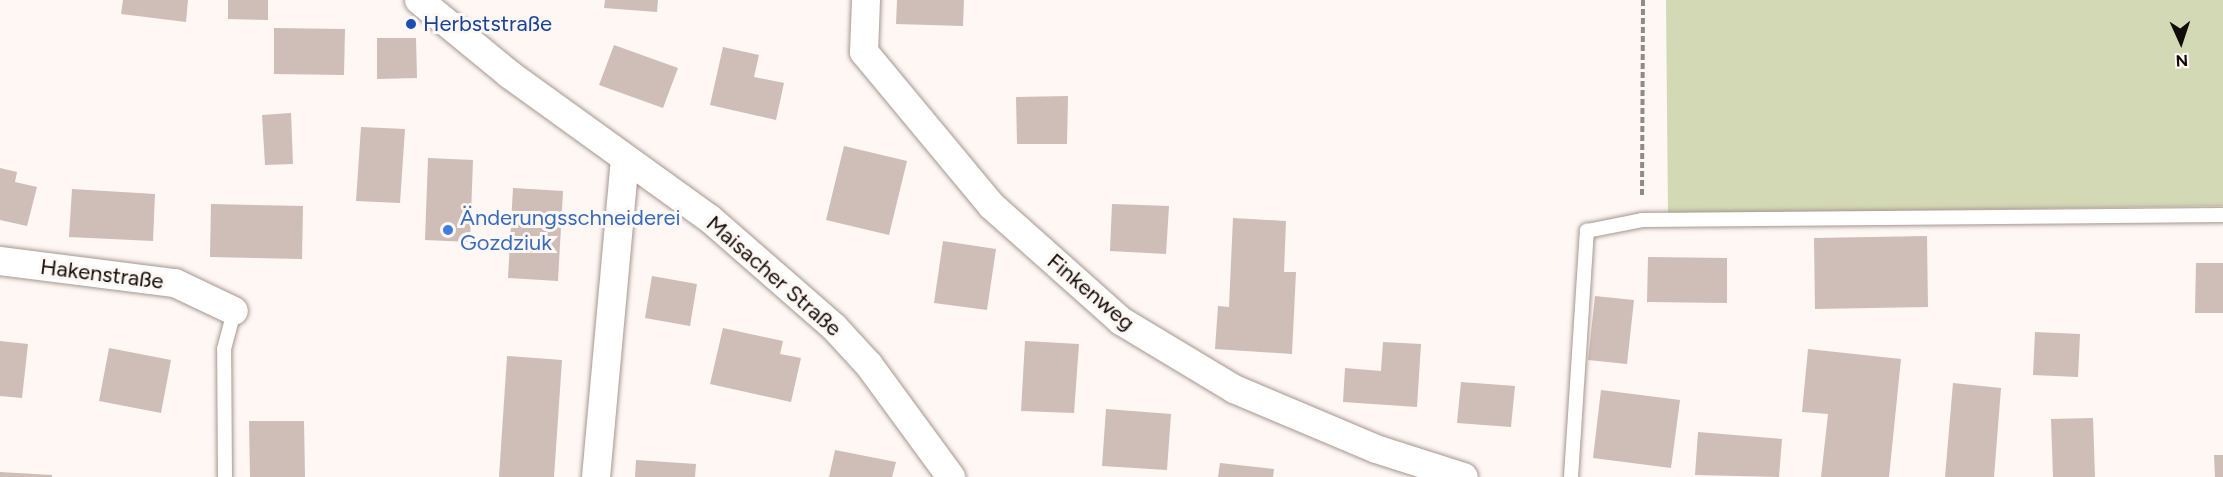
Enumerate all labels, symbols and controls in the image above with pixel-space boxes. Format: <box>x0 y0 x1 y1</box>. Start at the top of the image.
place label: Herbststraße <box>423 11 552 37</box>
north arrow <box>2151 12 2211 72</box>
marker: Herbststraße <box>404 17 418 31</box>
text: N <box>2175 51 2189 70</box>
place label: Änderungsschneiderei Gozdziuk <box>460 204 680 255</box>
street label: Maisacher Straße <box>701 210 847 342</box>
marker: Änderungsschneiderei Gozdziuk <box>441 223 455 237</box>
street label: Finkenweg <box>1042 248 1140 336</box>
street label: Hakenstraße <box>39 253 165 295</box>

